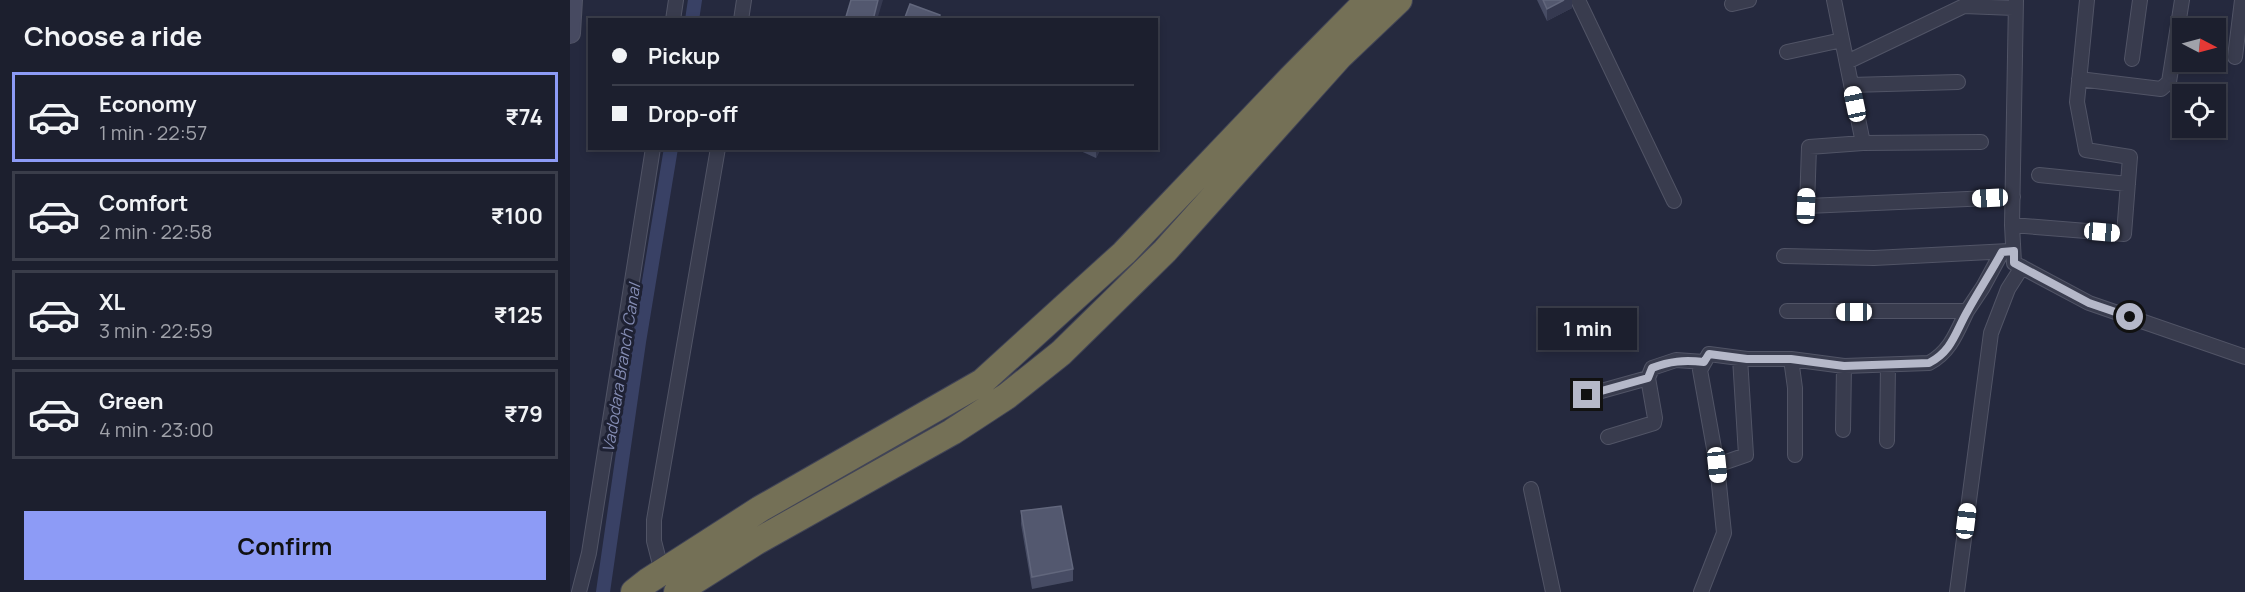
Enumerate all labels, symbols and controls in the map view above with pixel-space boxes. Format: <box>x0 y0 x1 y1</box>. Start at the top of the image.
text: Choose a ride <box>24 17 202 54</box>
north arrow <box>2172 18 2226 72</box>
map controls <box>2172 18 2226 138</box>
text: Pickup <box>648 41 720 71</box>
button: locate <box>2172 84 2226 138</box>
car <box>1842 85 1868 123</box>
text: Economy <box>99 89 197 119</box>
icon: car <box>27 90 81 144</box>
text: Drop-off <box>648 99 738 129</box>
text: ₹74 <box>505 102 543 132</box>
text: 1 min · 22:57 <box>99 119 207 146</box>
text: Comfort <box>99 188 188 218</box>
car <box>1796 188 1816 224</box>
car <box>1972 188 2008 208</box>
icon: car <box>27 189 81 243</box>
text: ₹100 <box>491 201 543 231</box>
text: 2 min · 22:58 <box>99 218 212 245</box>
car <box>2083 221 2121 243</box>
water label: Vadodara Branch Canal <box>597 280 646 454</box>
text: XL <box>99 287 125 317</box>
icon: car <box>27 288 81 342</box>
text: ₹125 <box>494 300 543 330</box>
car <box>1836 303 1872 321</box>
route start <box>2116 303 2143 330</box>
callout: 1 min <box>1538 308 1636 350</box>
text: 1 min <box>1563 315 1612 342</box>
text: 3 min · 22:59 <box>99 317 213 344</box>
route end <box>1573 381 1600 408</box>
text: Green <box>99 386 164 416</box>
icon: car <box>27 387 81 441</box>
text: ₹79 <box>504 399 543 429</box>
text: 4 min · 23:00 <box>99 416 214 443</box>
car <box>1706 446 1728 484</box>
car <box>1955 502 1977 540</box>
button: Confirm <box>24 511 546 580</box>

